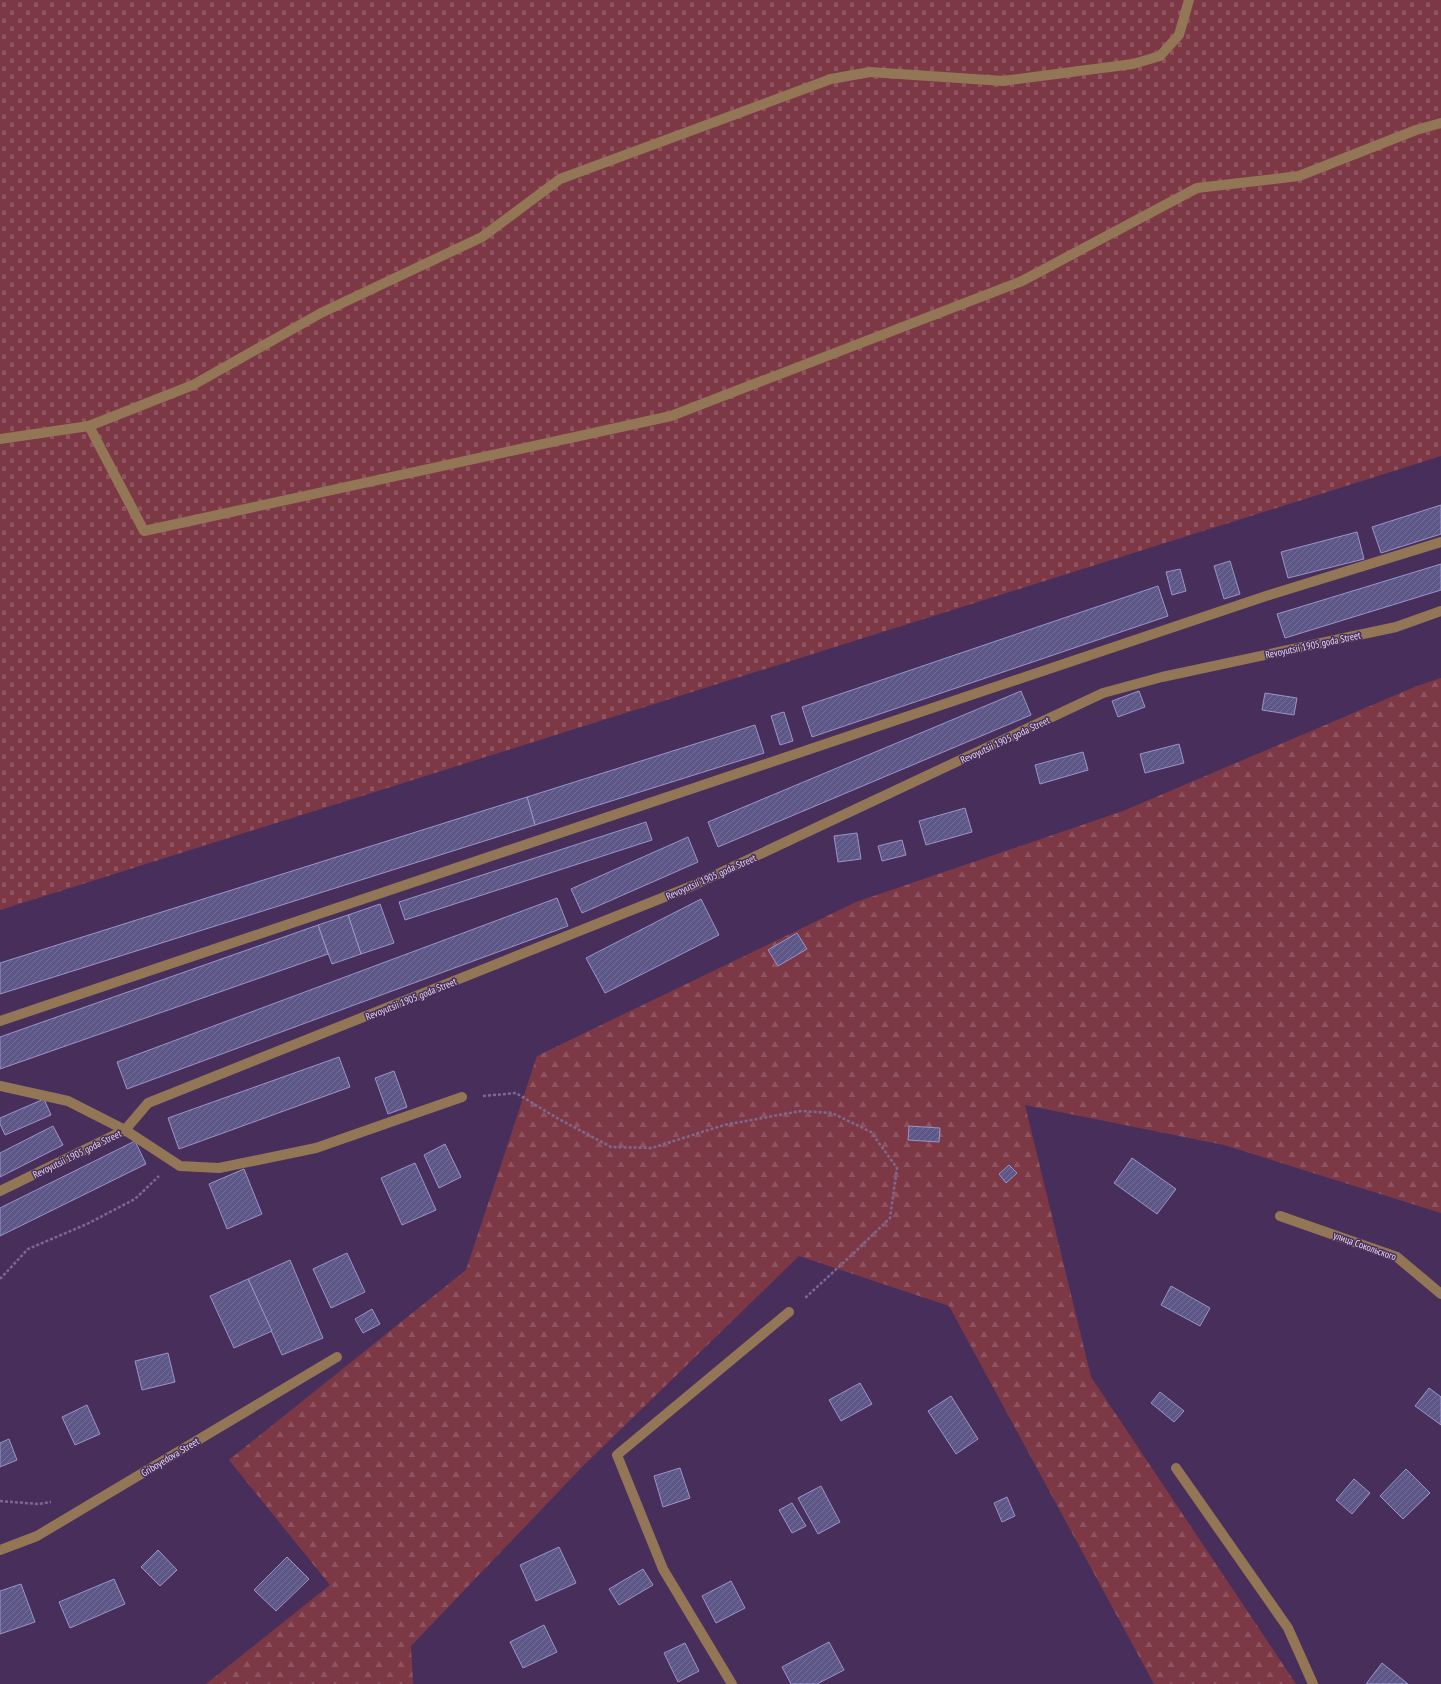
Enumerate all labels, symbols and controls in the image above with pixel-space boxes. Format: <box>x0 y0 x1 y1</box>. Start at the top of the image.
street label: Revoyutsii 1905 goda Street <box>1264 628 1362 661</box>
street label: Revoyutsii 1905 goda Street <box>958 713 1052 766</box>
street label: Revoyutsii 1905 goda Street <box>664 851 758 903</box>
street label: Revoyutsii 1905 goda Street <box>364 975 459 1023</box>
street label: Revoyutsii 1905 goda Street <box>31 1127 124 1181</box>
street label: улица Сокольского <box>1332 1229 1398 1263</box>
street label: Griboyedova Street <box>139 1434 202 1479</box>

